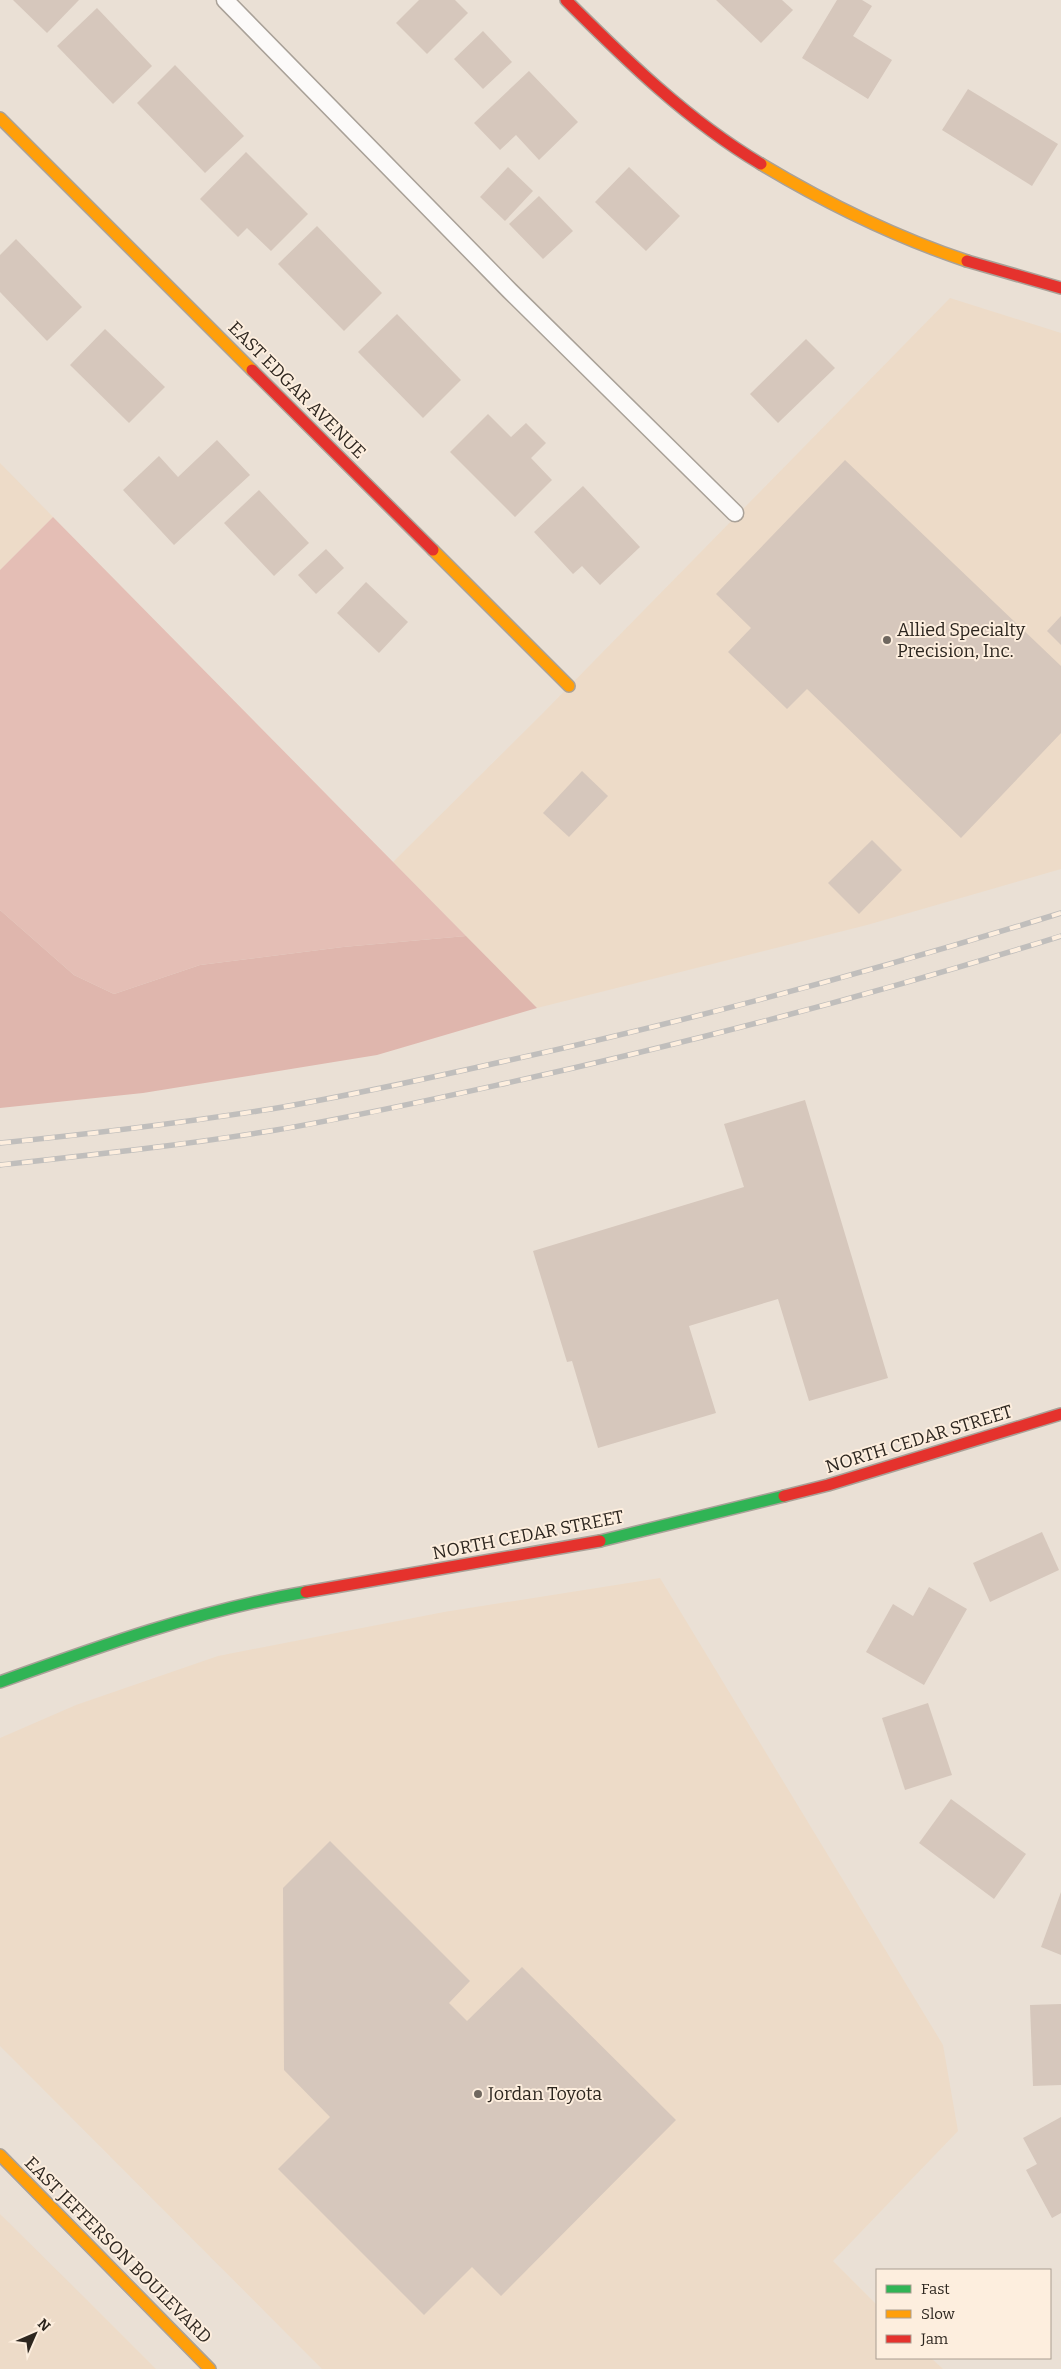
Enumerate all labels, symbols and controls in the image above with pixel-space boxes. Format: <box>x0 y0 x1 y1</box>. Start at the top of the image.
street label: EAST EDGAR AVENUE <box>224 317 370 463</box>
place label: Allied Specialty Precision, Inc. <box>897 619 1026 662</box>
marker: Allied Specialty Precision, Inc. <box>881 634 893 646</box>
street label: NORTH CEDAR STREET <box>823 1400 1016 1478</box>
street label: NORTH CEDAR STREET <box>431 1506 626 1564</box>
place label: Jordan Toyota <box>487 2083 602 2105</box>
marker: Jordan Toyota <box>472 2088 484 2100</box>
street label: EAST JEFFERSON BOULEVARD <box>20 2152 216 2348</box>
legend <box>876 2269 1051 2359</box>
text: Fast <box>921 2280 950 2298</box>
text: Slow <box>921 2305 956 2323</box>
north arrow <box>10 2309 60 2359</box>
text: Jam <box>920 2330 949 2348</box>

